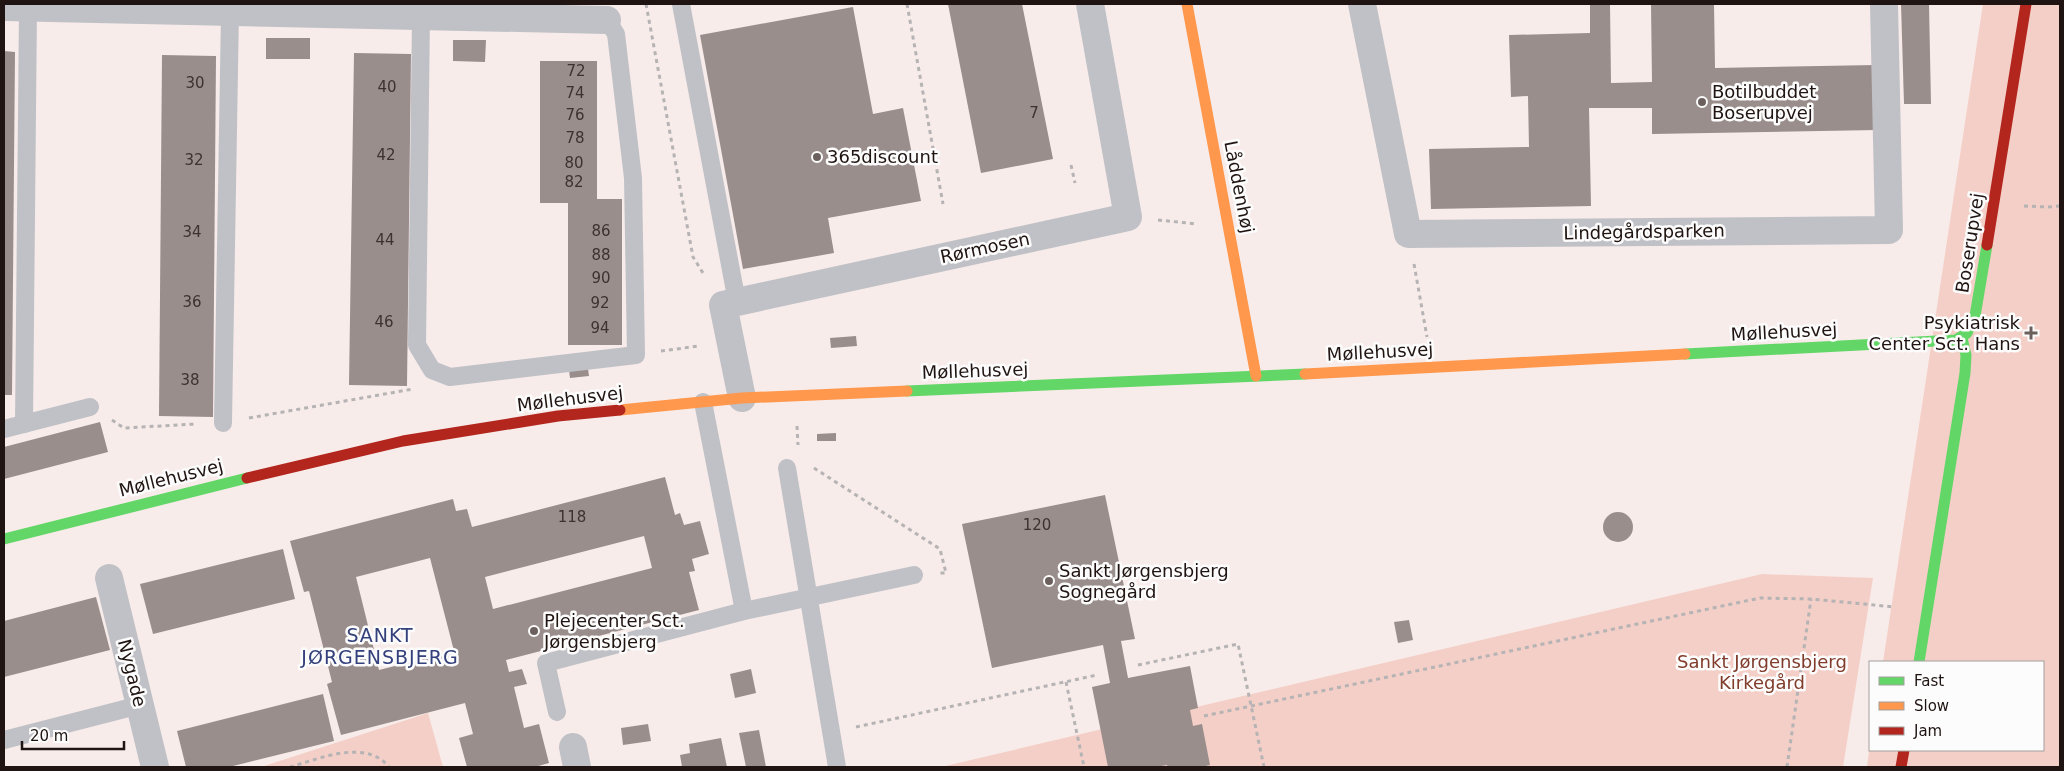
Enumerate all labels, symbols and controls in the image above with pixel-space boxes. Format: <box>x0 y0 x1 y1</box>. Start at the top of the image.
house number: 72 <box>566 62 586 80</box>
house number: 30 <box>185 74 205 92</box>
house number: 40 <box>377 78 397 96</box>
place label: Botilbuddet Boserupvej <box>1712 81 1816 123</box>
house number: 74 <box>565 84 585 102</box>
marker: Botilbuddet Boserupvej <box>1696 96 1708 108</box>
house number: 7 <box>1029 104 1039 122</box>
house number: 76 <box>565 106 585 124</box>
house number: 78 <box>565 129 585 147</box>
street label: Låddenhøj <box>1220 139 1259 235</box>
house number: 42 <box>376 146 396 164</box>
place label: 365discount <box>827 146 938 167</box>
house number: 32 <box>184 151 204 169</box>
marker: 365discount <box>811 151 823 163</box>
house number: 80 <box>564 154 584 172</box>
house number: 82 <box>564 173 584 191</box>
street label: Boserupvej <box>1951 192 1988 294</box>
street label: Lindegårdsparken <box>1563 220 1725 243</box>
house number: 86 <box>591 222 611 240</box>
house number: 34 <box>182 223 202 241</box>
street label: Rørmosen <box>938 228 1032 267</box>
house number: 44 <box>375 231 395 249</box>
house number: 88 <box>591 246 611 264</box>
house number: 90 <box>591 269 611 287</box>
house number: 36 <box>182 293 202 311</box>
house number: 92 <box>590 294 610 312</box>
place label: Psykiatrisk Center Sct. Hans <box>1869 312 2021 354</box>
house number: 46 <box>374 313 394 331</box>
street label: Møllehusvej <box>1730 318 1838 345</box>
house number: 94 <box>590 319 610 337</box>
marker: Psykiatrisk Center Sct. Hans <box>2024 326 2038 340</box>
street label: Møllehusvej <box>1326 338 1434 365</box>
street label: Møllehusvej <box>921 358 1029 383</box>
house number: 38 <box>180 371 200 389</box>
street label: Møllehusvej <box>516 382 624 415</box>
street label: Møllehusvej <box>117 454 225 501</box>
house number: 118 <box>558 508 586 526</box>
house number: 120 <box>1023 516 1051 534</box>
place label: Sankt Jørgensbjerg Sognegård <box>1059 560 1229 602</box>
marker: Sankt Jørgensbjerg Sognegård <box>1043 575 1055 587</box>
place label: Plejecenter Sct. Jørgensbjerg <box>543 610 685 652</box>
district label: SANKT JØRGENSBJERG <box>300 624 459 668</box>
marker: Plejecenter Sct. Jørgensbjerg <box>528 625 540 637</box>
street label: Nygade <box>114 637 151 709</box>
park label: Sankt Jørgensbjerg Kirkegård <box>1677 651 1847 693</box>
legend <box>1869 661 2044 751</box>
text: Fast <box>1914 672 1944 690</box>
text: Slow <box>1914 697 1949 715</box>
scale bar <box>22 718 125 750</box>
text: Jam <box>1913 722 1942 740</box>
text: 20 m <box>30 727 68 745</box>

